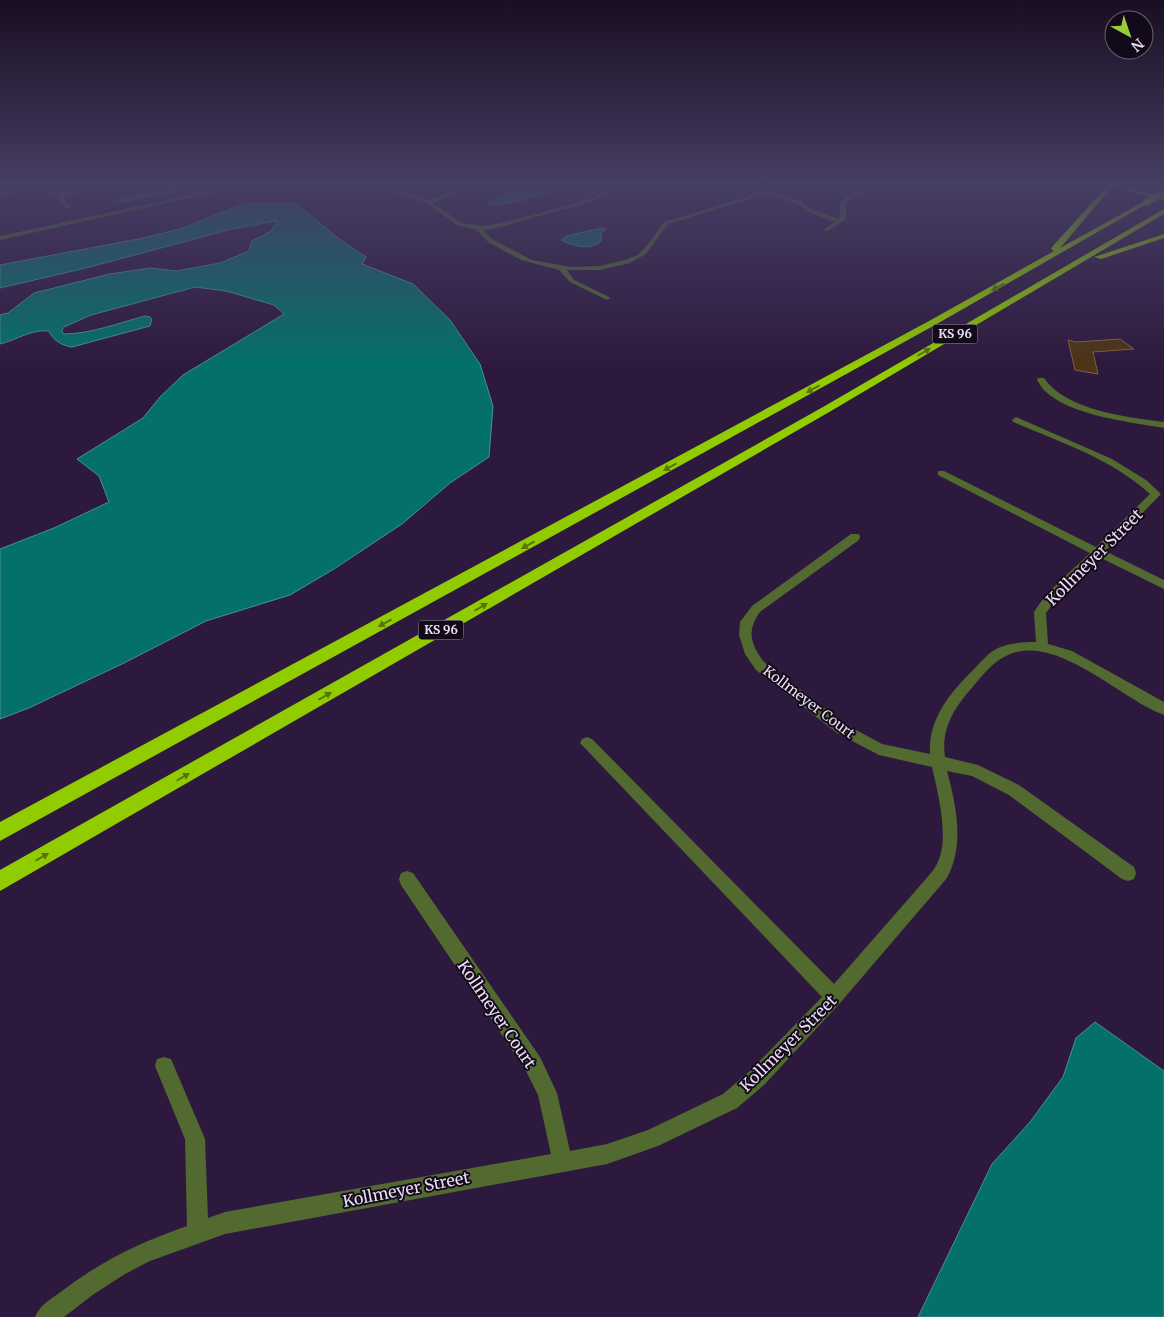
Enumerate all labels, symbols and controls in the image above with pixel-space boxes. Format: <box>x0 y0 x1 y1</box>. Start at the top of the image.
north arrow <box>1104 10 1154 60</box>
text: N <box>1127 35 1147 55</box>
one-way arrow <box>991 282 1005 291</box>
road number: KS 96 <box>932 324 978 344</box>
one-way arrow <box>917 348 930 357</box>
one-way arrow <box>805 385 820 393</box>
one-way arrow <box>663 463 678 471</box>
street label: Kollmeyer Street <box>1041 504 1147 610</box>
one-way arrow <box>520 541 535 549</box>
one-way arrow <box>474 603 488 611</box>
one-way arrow <box>378 619 392 627</box>
road number: KS 96 <box>418 620 464 640</box>
street label: Kollmeyer Court <box>760 662 859 743</box>
one-way arrow <box>318 692 331 701</box>
one-way arrow <box>177 772 190 781</box>
one-way arrow <box>36 853 49 862</box>
street label: Kollmeyer Court <box>453 956 541 1072</box>
street label: Kollmeyer Street <box>735 990 841 1096</box>
street label: Kollmeyer Street <box>341 1167 472 1211</box>

